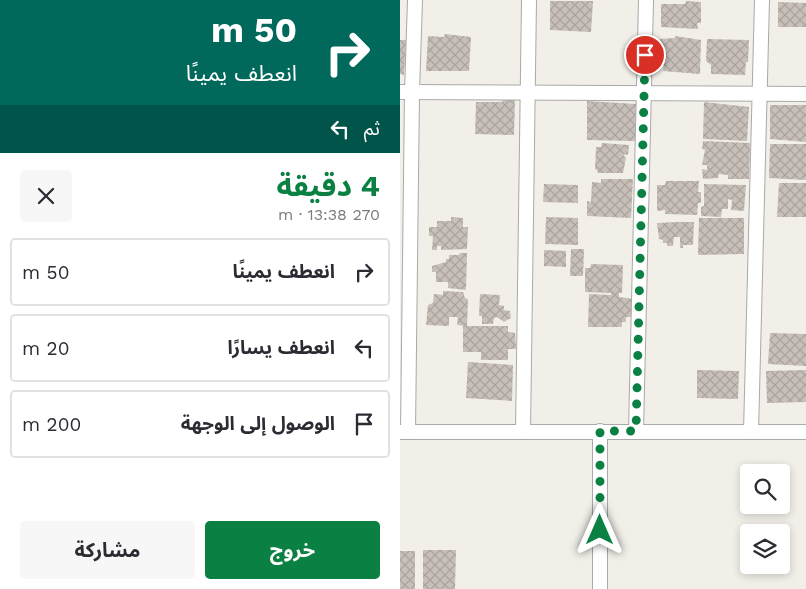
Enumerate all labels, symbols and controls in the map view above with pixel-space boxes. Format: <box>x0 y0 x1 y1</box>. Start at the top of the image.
text: 50 m <box>211 9 297 51</box>
icon: right <box>315 20 380 85</box>
pin <box>624 34 666 76</box>
icon: arrive <box>631 41 659 69</box>
text: انعطف يمينًا <box>186 61 297 86</box>
icon: left <box>326 115 354 143</box>
text: ثم <box>364 117 380 140</box>
text: 4 دقيقة <box>277 168 380 203</box>
button: close <box>20 170 72 222</box>
text: 270 m · 13:38 <box>278 205 380 224</box>
icon: right <box>350 258 378 286</box>
text: انعطف يمينًا <box>232 260 335 283</box>
text: 50 m <box>22 261 69 284</box>
icon: left <box>350 334 378 362</box>
text: انعطف يسارًا <box>227 336 335 359</box>
text: 20 m <box>22 337 70 360</box>
icon: arrive <box>350 410 378 438</box>
text: الوصول إلى الوجهة <box>181 412 335 435</box>
text: 200 m <box>22 413 81 436</box>
map controls <box>740 464 790 574</box>
button: search <box>740 464 790 514</box>
position arrow <box>573 503 625 555</box>
button: مشاركة <box>20 521 195 579</box>
button: خروج <box>205 521 380 579</box>
button: layers <box>740 524 790 574</box>

